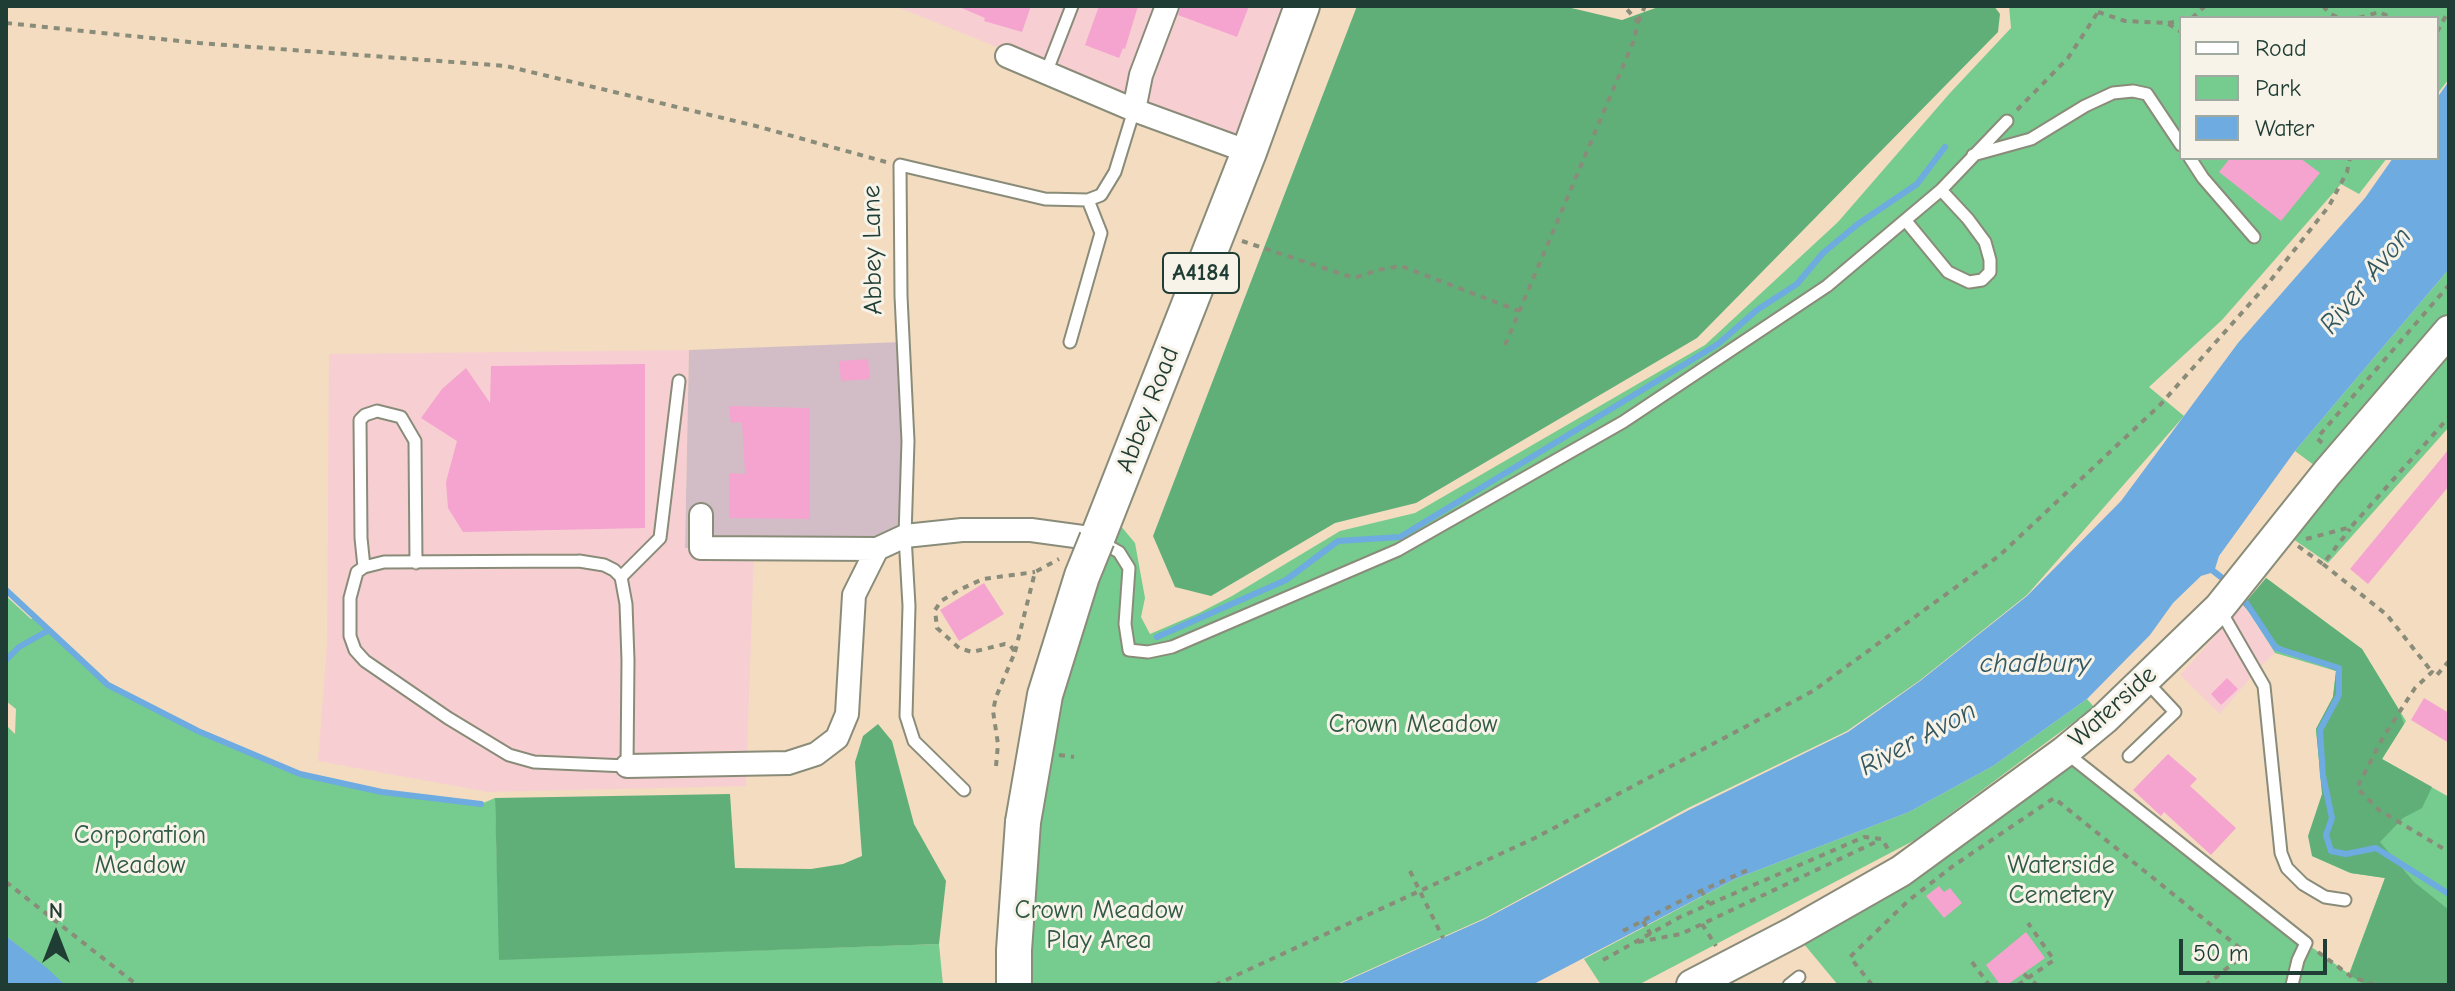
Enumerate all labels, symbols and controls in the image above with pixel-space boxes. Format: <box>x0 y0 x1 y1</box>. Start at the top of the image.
legend <box>2179 16 2439 160</box>
text: Road <box>2255 34 2307 62</box>
text: Park <box>2255 74 2301 102</box>
text: Water <box>2255 114 2314 142</box>
street label: Abbey Lane <box>856 185 890 315</box>
water label: River Avon <box>2313 221 2419 341</box>
road number: A4184 <box>1163 253 1239 293</box>
street label: Abbey Road <box>1110 343 1186 477</box>
water label: chadbury <box>1979 647 2091 681</box>
street label: Waterside <box>2063 659 2163 755</box>
water label: River Avon <box>1854 694 1982 784</box>
park label: Crown Meadow <box>1328 709 1498 741</box>
park label: Corporation Meadow <box>74 820 206 882</box>
park label: Waterside Cemetery <box>2007 850 2115 912</box>
north arrow <box>16 895 96 975</box>
park label: Crown Meadow Play Area <box>1014 895 1184 956</box>
text: N <box>49 898 63 924</box>
scale bar <box>2183 923 2331 973</box>
text: 50 m <box>2193 939 2249 967</box>

